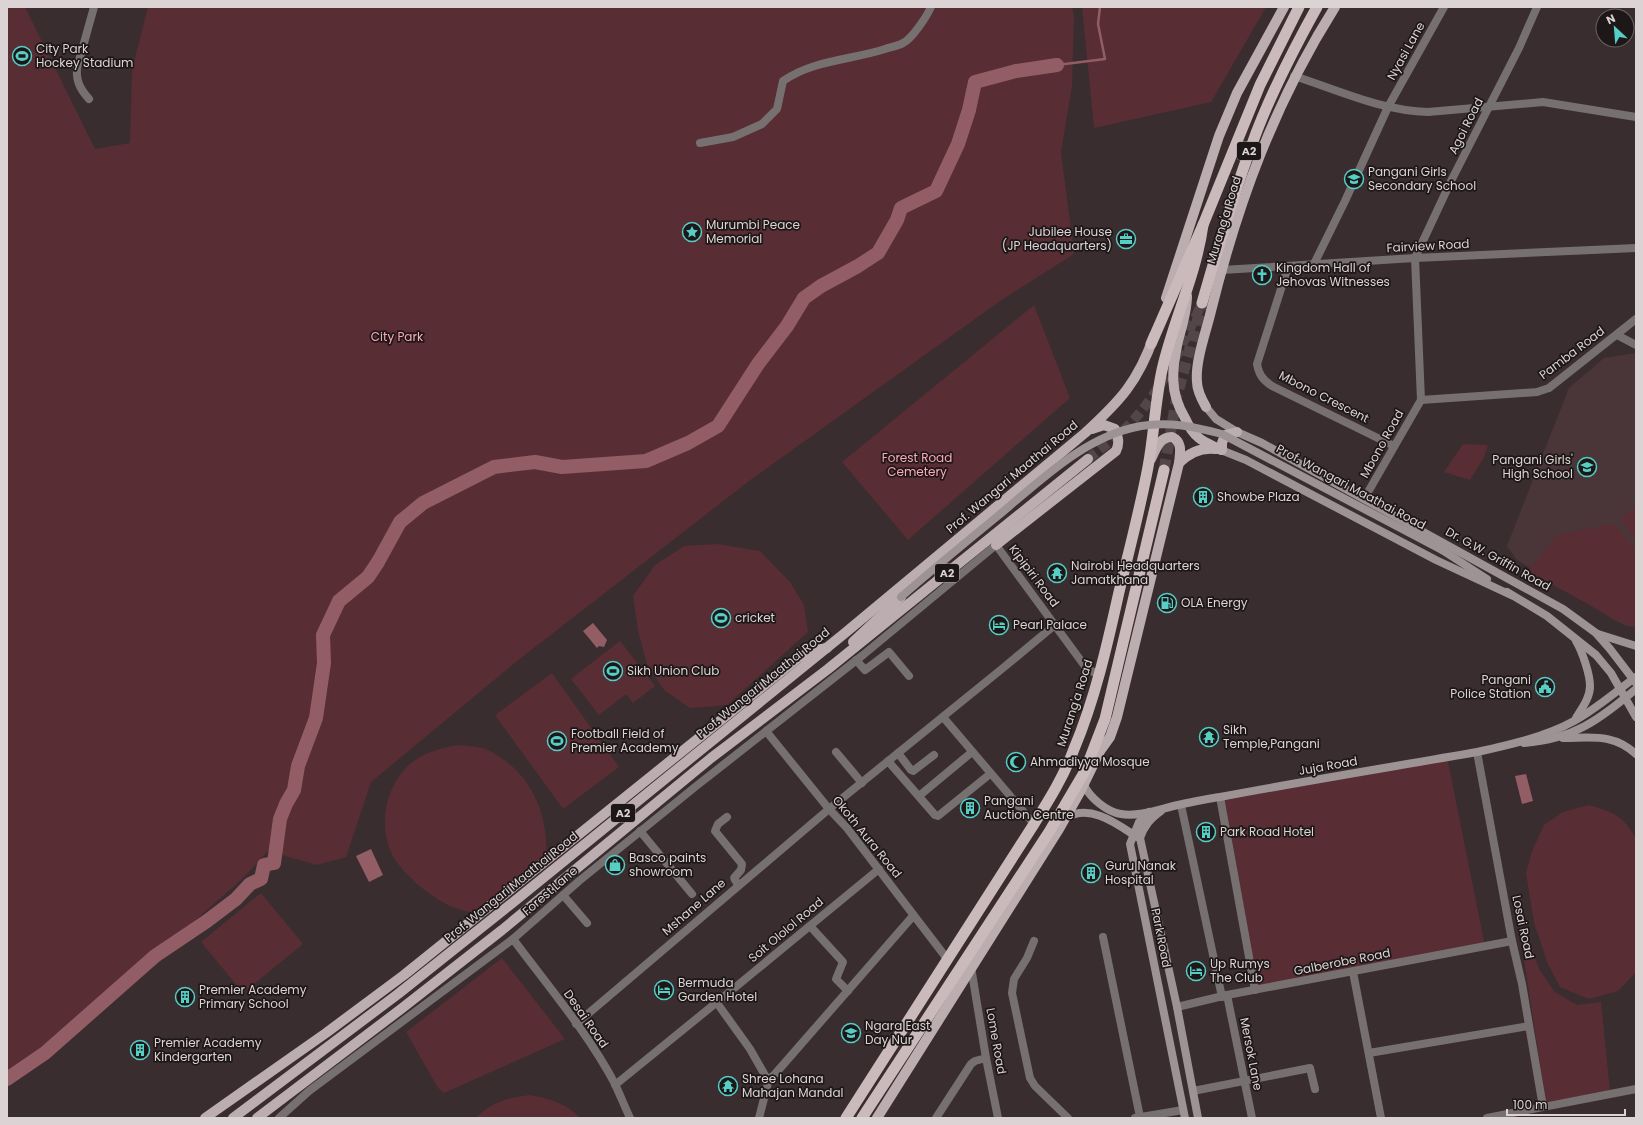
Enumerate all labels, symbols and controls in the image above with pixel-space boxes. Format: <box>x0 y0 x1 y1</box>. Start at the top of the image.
north arrow <box>1595 8 1635 48</box>
text: N <box>1603 10 1618 28</box>
street label: Nyasi Lane <box>1383 19 1429 83</box>
place label: City Park Hockey Stadium <box>36 40 133 71</box>
sports icon: City Park Hockey Stadium <box>11 45 33 67</box>
street label: Agoi Road <box>1444 95 1487 157</box>
road number: A2 <box>1237 142 1261 160</box>
place label: Pangani Girls Secondary School <box>1368 163 1476 194</box>
school or university icon: Pangani Girls Secondary School <box>1343 168 1365 190</box>
street label: Murang'a Road <box>1202 174 1245 266</box>
place label: Murumbi Peace Memorial <box>706 216 800 247</box>
place icon: Murumbi Peace Memorial <box>681 221 703 243</box>
place label: Jubilee House (JP Headquarters) <box>1002 223 1112 254</box>
office icon: Jubilee House (JP Headquarters) <box>1115 228 1137 250</box>
street label: Fairview Road <box>1386 235 1470 256</box>
place label: Kingdom Hall of Jehovas Witnesses <box>1276 259 1390 290</box>
church icon: Kingdom Hall of Jehovas Witnesses <box>1251 264 1273 286</box>
street label: Pamba Road <box>1535 322 1608 383</box>
park label: City Park <box>371 328 424 345</box>
street label: Mbono Crescent <box>1276 367 1372 427</box>
street label: Mbono Road <box>1356 406 1407 481</box>
street label: Prof. Wangari Maathai Road <box>942 416 1081 537</box>
street label: Prof. Wangari Maathai Road <box>1273 440 1429 533</box>
park label: Forest Road Cemetery <box>882 449 952 480</box>
place label: Pangani Girls' High School <box>1492 451 1573 482</box>
school or university icon: Pangani Girls' High School <box>1576 456 1598 478</box>
building icon: Showbe Plaza <box>1192 486 1214 508</box>
place label: Showbe Plaza <box>1217 488 1300 505</box>
street label: Dr. G.W. Griffin Road <box>1443 523 1554 595</box>
street label: Kipipiri Road <box>1005 541 1063 610</box>
place label: Nairobi Headquarters Jamatkhana <box>1071 557 1200 588</box>
temple icon: Nairobi Headquarters Jamatkhana <box>1046 562 1068 584</box>
road number: A2 <box>935 564 959 582</box>
fuel station icon: OLA Energy <box>1156 592 1178 614</box>
place label: OLA Energy <box>1181 594 1248 611</box>
sports icon: cricket <box>710 607 732 629</box>
place label: cricket <box>735 609 775 626</box>
hotel icon: Pearl Palace <box>988 614 1010 636</box>
place label: Pearl Palace <box>1013 616 1087 633</box>
street label: Prof. Wangari Maathai Road <box>692 623 833 742</box>
street label: Murang'a Road <box>1052 657 1097 749</box>
sports icon: Sikh Union Club <box>602 660 624 682</box>
place label: Sikh Union Club <box>627 662 719 679</box>
place label: Pangani Police Station <box>1450 671 1531 702</box>
public building icon: Pangani Police Station <box>1534 676 1556 698</box>
place label: Sikh Temple,Pangani <box>1223 721 1320 752</box>
place label: Football Field of Premier Academy <box>571 725 679 756</box>
temple icon: Sikh Temple,Pangani <box>1198 726 1220 748</box>
sports icon: Football Field of Premier Academy <box>546 730 568 752</box>
mosque icon: Ahmadiyya Mosque <box>1005 751 1027 773</box>
street label: Juja Road <box>1297 752 1359 779</box>
place label: Ahmadiyya Mosque <box>1030 753 1150 770</box>
street label: Okoth Aura Road <box>829 792 906 881</box>
place label: Pangani Auction Centre <box>984 792 1074 823</box>
building icon: Pangani Auction Centre <box>959 797 981 819</box>
road number: A2 <box>611 804 635 822</box>
building icon: Park Road Hotel <box>1195 821 1217 843</box>
place label: Park Road Hotel <box>1220 823 1314 840</box>
street label: Prof. Wangari Maathai Road <box>440 827 581 946</box>
place label: Basco paints showroom <box>629 849 706 880</box>
shop icon: Basco paints showroom <box>604 854 626 876</box>
place label: Guru Nanak Hospital <box>1105 857 1177 888</box>
street label: Forest Lane <box>518 862 581 919</box>
building icon: Guru Nanak Hospital <box>1080 862 1102 884</box>
street label: Mshane Lane <box>658 874 729 939</box>
street label: Soit Ololol Road <box>744 893 827 966</box>
street label: Losai Road <box>1508 894 1539 960</box>
street label: Park Road <box>1147 907 1176 969</box>
street label: Galberobe Road <box>1292 944 1392 979</box>
place label: Up Rumys The Club <box>1210 955 1270 986</box>
hotel icon: Up Rumys The Club <box>1185 960 1207 982</box>
place label: Bermuda Garden Hotel <box>678 974 757 1005</box>
hotel icon: Bermuda Garden Hotel <box>653 979 675 1001</box>
place label: Premier Academy Primary School <box>199 981 307 1012</box>
building icon: Premier Academy Primary School <box>174 986 196 1008</box>
street label: Desai Road <box>560 986 613 1051</box>
street label: Lome Road <box>982 1006 1011 1075</box>
street label: Mersok Lane <box>1236 1016 1267 1092</box>
place label: Ngara East Day Nur <box>865 1017 930 1048</box>
school or university icon: Ngara East Day Nur <box>840 1022 862 1044</box>
place label: Premier Academy Kindergarten <box>154 1034 262 1065</box>
building icon: Premier Academy Kindergarten <box>129 1039 151 1061</box>
place label: Shree Lohana Mahajan Mandal <box>742 1070 844 1101</box>
temple icon: Shree Lohana Mahajan Mandal <box>717 1075 739 1097</box>
scale bar <box>1507 1091 1625 1117</box>
text: 100 m <box>1513 1096 1547 1113</box>

